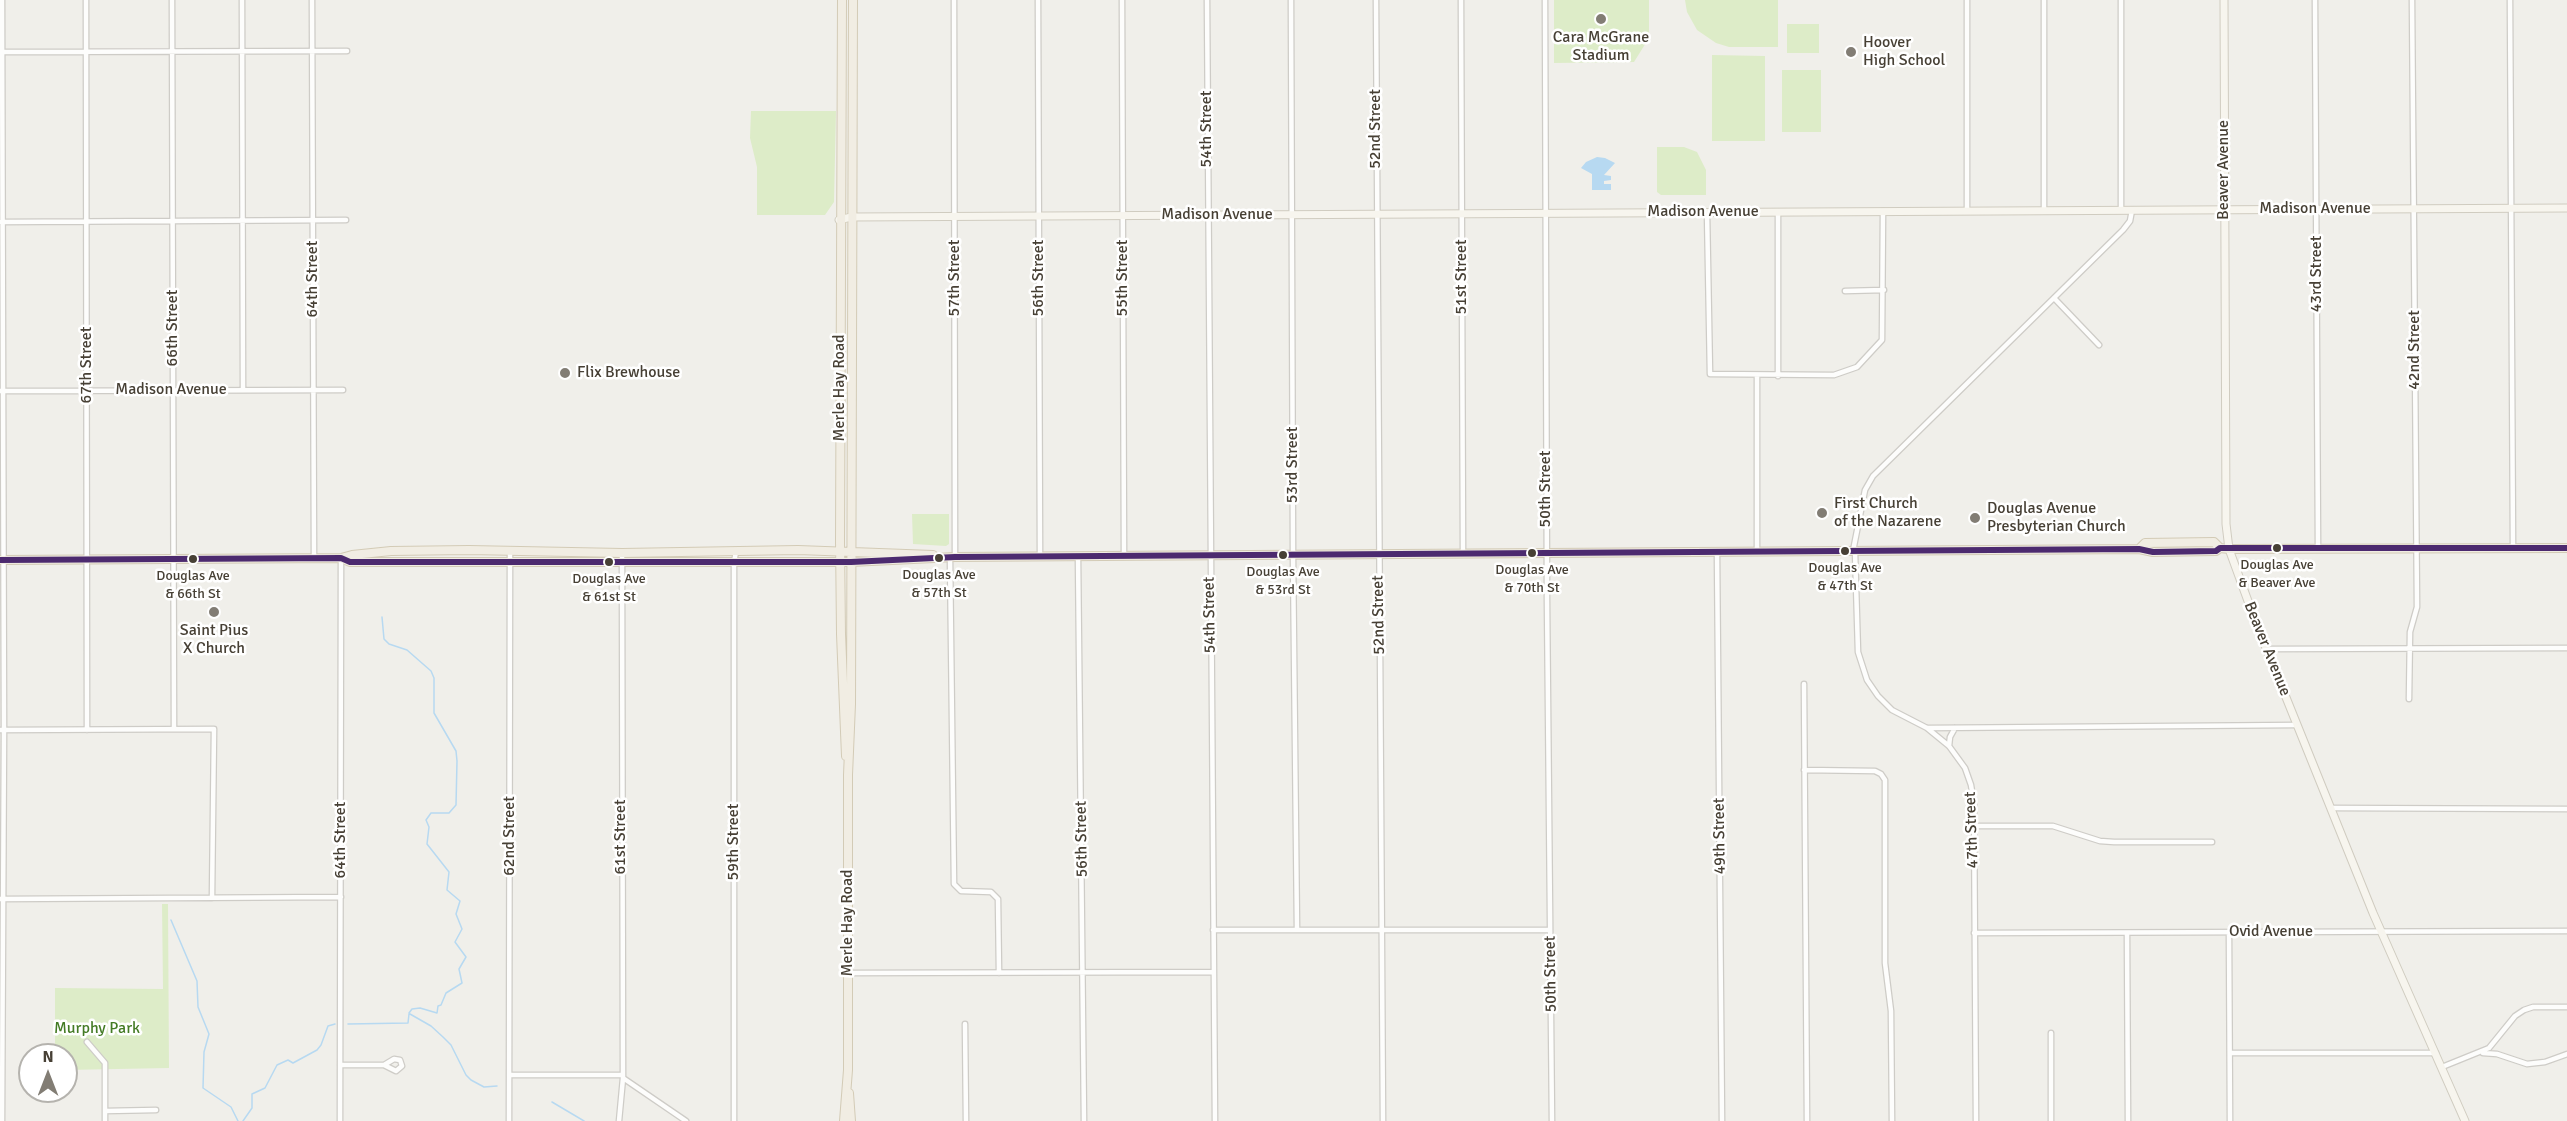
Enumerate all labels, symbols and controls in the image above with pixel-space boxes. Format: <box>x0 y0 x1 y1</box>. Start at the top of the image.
marker: Cara McGrane Stadium <box>1594 12 1608 26</box>
place label: Cara McGrane Stadium <box>1553 28 1649 66</box>
place label: Hoover High School <box>1863 33 1945 71</box>
marker: Hoover High School <box>1844 45 1858 59</box>
street label: 52nd Street <box>1366 89 1386 169</box>
street label: 54th Street <box>1197 91 1217 167</box>
street label: Beaver Avenue <box>2214 120 2234 220</box>
street label: Madison Avenue <box>2259 199 2371 219</box>
street label: Madison Avenue <box>1647 202 1759 222</box>
street label: Madison Avenue <box>1161 205 1273 225</box>
street label: 43rd Street <box>2307 236 2327 312</box>
street label: 51st Street <box>1452 239 1472 315</box>
street label: 57th Street <box>945 240 965 316</box>
street label: 56th Street <box>1029 240 1049 316</box>
street label: 55th Street <box>1113 240 1133 316</box>
street label: 64th Street <box>303 241 323 317</box>
street label: 66th Street <box>163 290 183 366</box>
street label: 42nd Street <box>2405 310 2425 390</box>
street label: 67th Street <box>77 327 97 403</box>
street label: Merle Hay Road <box>830 335 850 441</box>
place label: Flix Brewhouse <box>577 363 680 383</box>
marker: Flix Brewhouse <box>558 366 572 380</box>
street label: Madison Avenue <box>115 380 227 400</box>
street label: 53rd Street <box>1283 427 1303 503</box>
street label: 50th Street <box>1536 451 1556 527</box>
place label: First Church of the Nazarene <box>1834 494 1942 532</box>
place label: Douglas Avenue Presbyterian Church <box>1987 499 2126 537</box>
marker: First Church of the Nazarene <box>1815 506 1829 520</box>
marker: Douglas Avenue Presbyterian Church <box>1968 511 1982 525</box>
marker: Douglas Ave & Beaver Ave <box>2271 542 2283 554</box>
marker: Douglas Ave & 47th St <box>1839 545 1851 557</box>
marker: Douglas Ave & 70th St <box>1526 547 1538 559</box>
marker: Douglas Ave & 53rd St <box>1277 549 1289 561</box>
marker: Douglas Ave & 57th St <box>933 552 945 564</box>
marker: Douglas Ave & 66th St <box>187 553 199 565</box>
marker: Douglas Ave & 61st St <box>603 556 615 568</box>
place label: Douglas Ave & Beaver Ave <box>2238 557 2316 590</box>
place label: Douglas Ave & 47th St <box>1808 560 1882 592</box>
place label: Douglas Ave & 70th St <box>1495 562 1569 594</box>
place label: Douglas Ave & 53rd St <box>1246 564 1320 596</box>
place label: Douglas Ave & 57th St <box>902 567 976 600</box>
place label: Douglas Ave & 66th St <box>156 568 230 600</box>
place label: Douglas Ave & 61st St <box>572 571 646 604</box>
street label: 52nd Street <box>1369 575 1389 655</box>
street label: 54th Street <box>1200 576 1220 654</box>
street label: Beaver Avenue <box>2239 599 2295 699</box>
marker: Saint Pius X Church <box>207 605 221 619</box>
place label: Saint Pius X Church <box>180 621 248 659</box>
street label: 47th Street <box>1961 791 1983 869</box>
street label: 62nd Street <box>500 796 520 876</box>
street label: 49th Street <box>1710 797 1730 875</box>
street label: 61st Street <box>611 799 631 875</box>
street label: 56th Street <box>1072 800 1092 878</box>
street label: 64th Street <box>331 802 351 878</box>
street label: 59th Street <box>724 804 744 880</box>
street label: Merle Hay Road <box>838 870 858 976</box>
street label: Ovid Avenue <box>2229 922 2313 942</box>
street label: 50th Street <box>1541 935 1561 1013</box>
park label: Murphy Park <box>54 1019 140 1039</box>
north arrow <box>18 1043 78 1103</box>
text: N <box>42 1047 54 1067</box>

